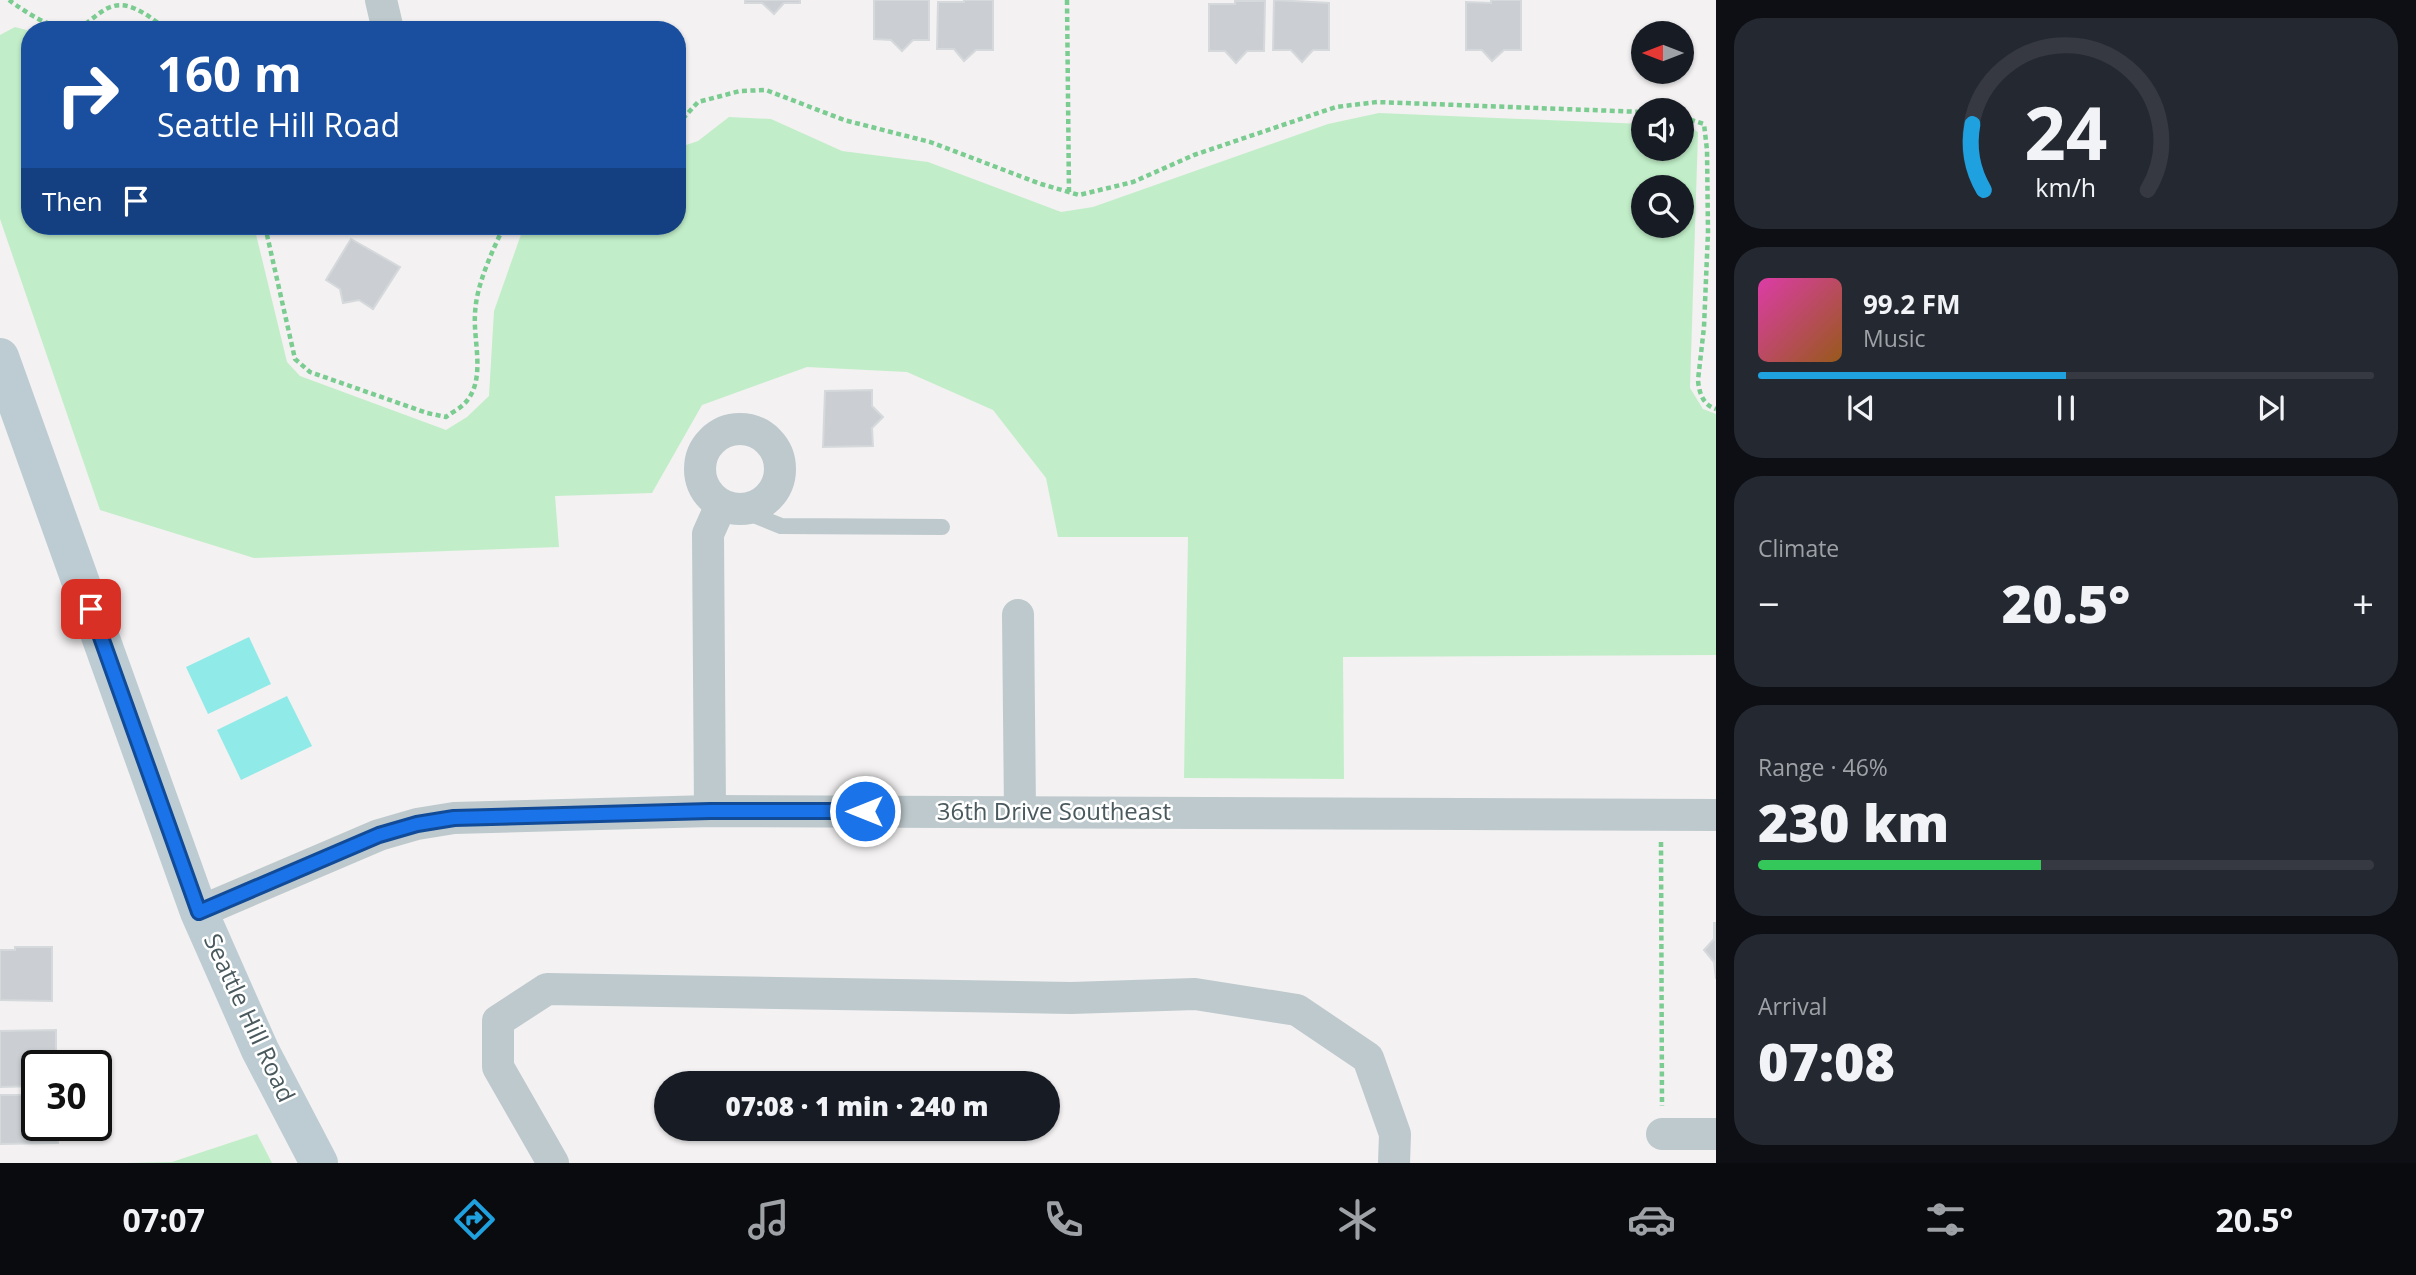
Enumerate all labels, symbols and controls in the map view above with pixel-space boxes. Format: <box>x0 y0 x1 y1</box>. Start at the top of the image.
north arrow <box>1631 21 1694 84</box>
map controls <box>1631 21 1694 238</box>
text: 160 m <box>157 40 302 106</box>
icon: right <box>42 49 133 140</box>
text: 24 <box>2024 82 2108 181</box>
button: sound <box>1631 98 1694 161</box>
text: Seattle Hill Road <box>157 103 400 146</box>
text: km/h <box>2036 169 2096 203</box>
button: search <box>1631 175 1694 238</box>
icon: arrive <box>117 182 155 220</box>
text: Then <box>42 183 103 219</box>
text: 99.2 FM <box>1863 286 1961 322</box>
text: Music <box>1863 322 1926 354</box>
icon: previous <box>1842 389 1880 427</box>
icon: pause <box>2047 389 2085 427</box>
icon: next <box>2252 389 2290 427</box>
text: Climate <box>1758 532 1839 564</box>
text: 20.5° <box>2002 567 2130 638</box>
text: − <box>1758 577 1780 629</box>
text: + <box>2352 577 2374 629</box>
pin <box>61 579 121 639</box>
icon: arrive <box>72 590 110 628</box>
text: Range · 46% <box>1758 751 1888 783</box>
position arrow <box>828 774 902 848</box>
text: 230 km <box>1758 786 1949 857</box>
street label: 36th Drive Southeast <box>937 794 1171 827</box>
street label: Seattle Hill Road <box>197 928 304 1107</box>
text: Arrival <box>1758 990 1827 1022</box>
text: 07:08 <box>1758 1025 1895 1096</box>
speed limit sign: 30 <box>21 1050 112 1141</box>
text: 07:08 · 1 min · 240 m <box>726 1088 988 1124</box>
icon: directions <box>450 1195 499 1244</box>
icon: music <box>744 1195 793 1244</box>
icon: phone <box>1039 1195 1088 1244</box>
icon: climate <box>1333 1195 1382 1244</box>
icon: car <box>1627 1195 1676 1244</box>
icon: filters <box>1921 1195 1970 1244</box>
text: 07:07 <box>123 1198 205 1241</box>
text: 20.5° <box>2216 1198 2293 1241</box>

